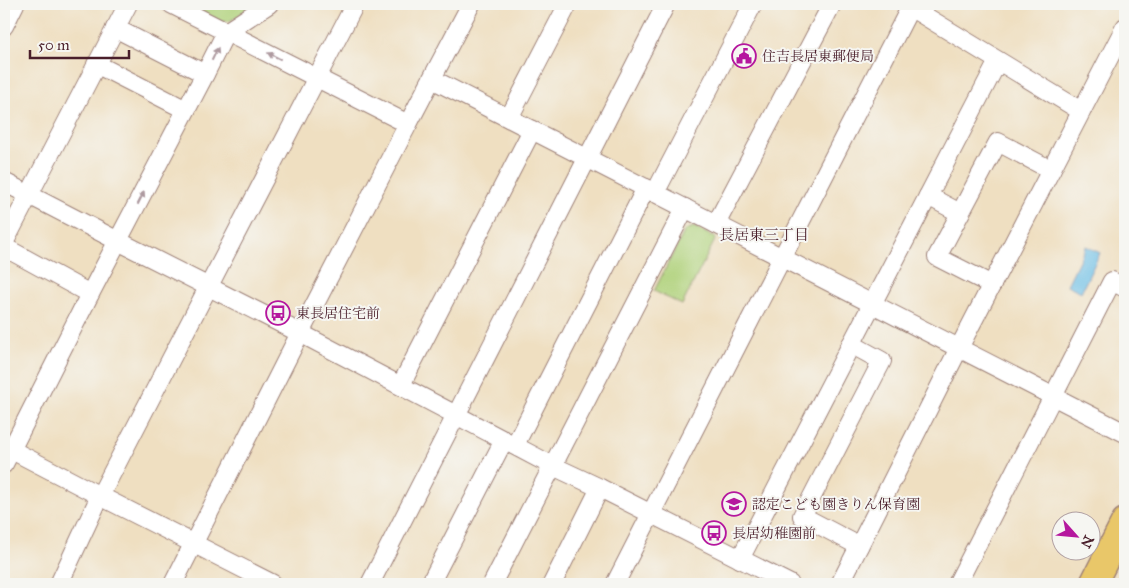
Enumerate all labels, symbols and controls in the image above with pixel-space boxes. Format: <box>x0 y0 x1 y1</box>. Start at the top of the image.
scale bar <box>30 28 129 60</box>
text: 50 m <box>38 36 70 54</box>
public building icon: 住吉長居東郵便局 <box>731 43 757 69</box>
one-way arrow <box>211 47 219 61</box>
place label: 住吉長居東郵便局 <box>762 48 874 65</box>
one-way arrow <box>266 51 281 60</box>
one-way arrow <box>137 191 145 205</box>
district label: 長居東三丁目 <box>719 226 809 244</box>
bus stop icon: 東長居住宅前 <box>265 300 291 326</box>
place label: 東長居住宅前 <box>296 305 380 322</box>
school or university icon: 認定こども園きりん保育園 <box>721 491 747 517</box>
place label: 認定こども園きりん保育園 <box>752 496 920 513</box>
north arrow <box>1052 510 1102 560</box>
bus stop icon: 長居幼稚園前 <box>701 520 727 546</box>
place label: 長居幼稚園前 <box>732 525 816 542</box>
text: N <box>1077 533 1097 551</box>

